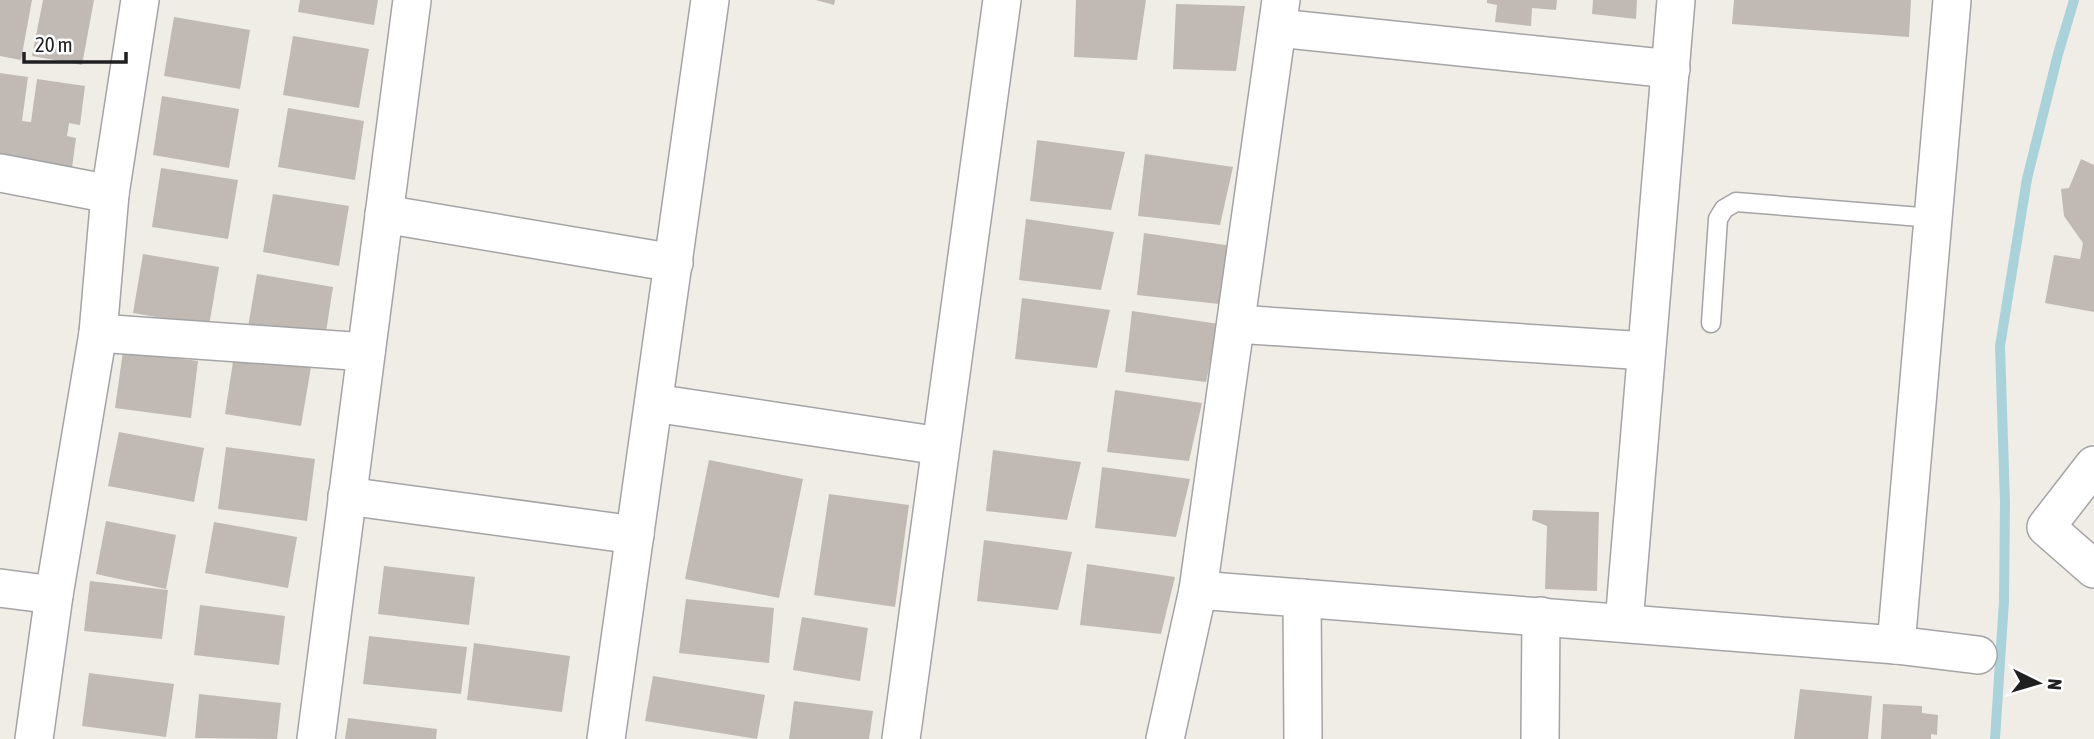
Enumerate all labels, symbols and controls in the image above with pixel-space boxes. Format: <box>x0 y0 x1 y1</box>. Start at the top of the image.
scale bar <box>24 21 126 65</box>
text: 20 m <box>35 32 73 56</box>
north arrow <box>2003 648 2073 718</box>
text: N <box>2043 678 2066 691</box>

